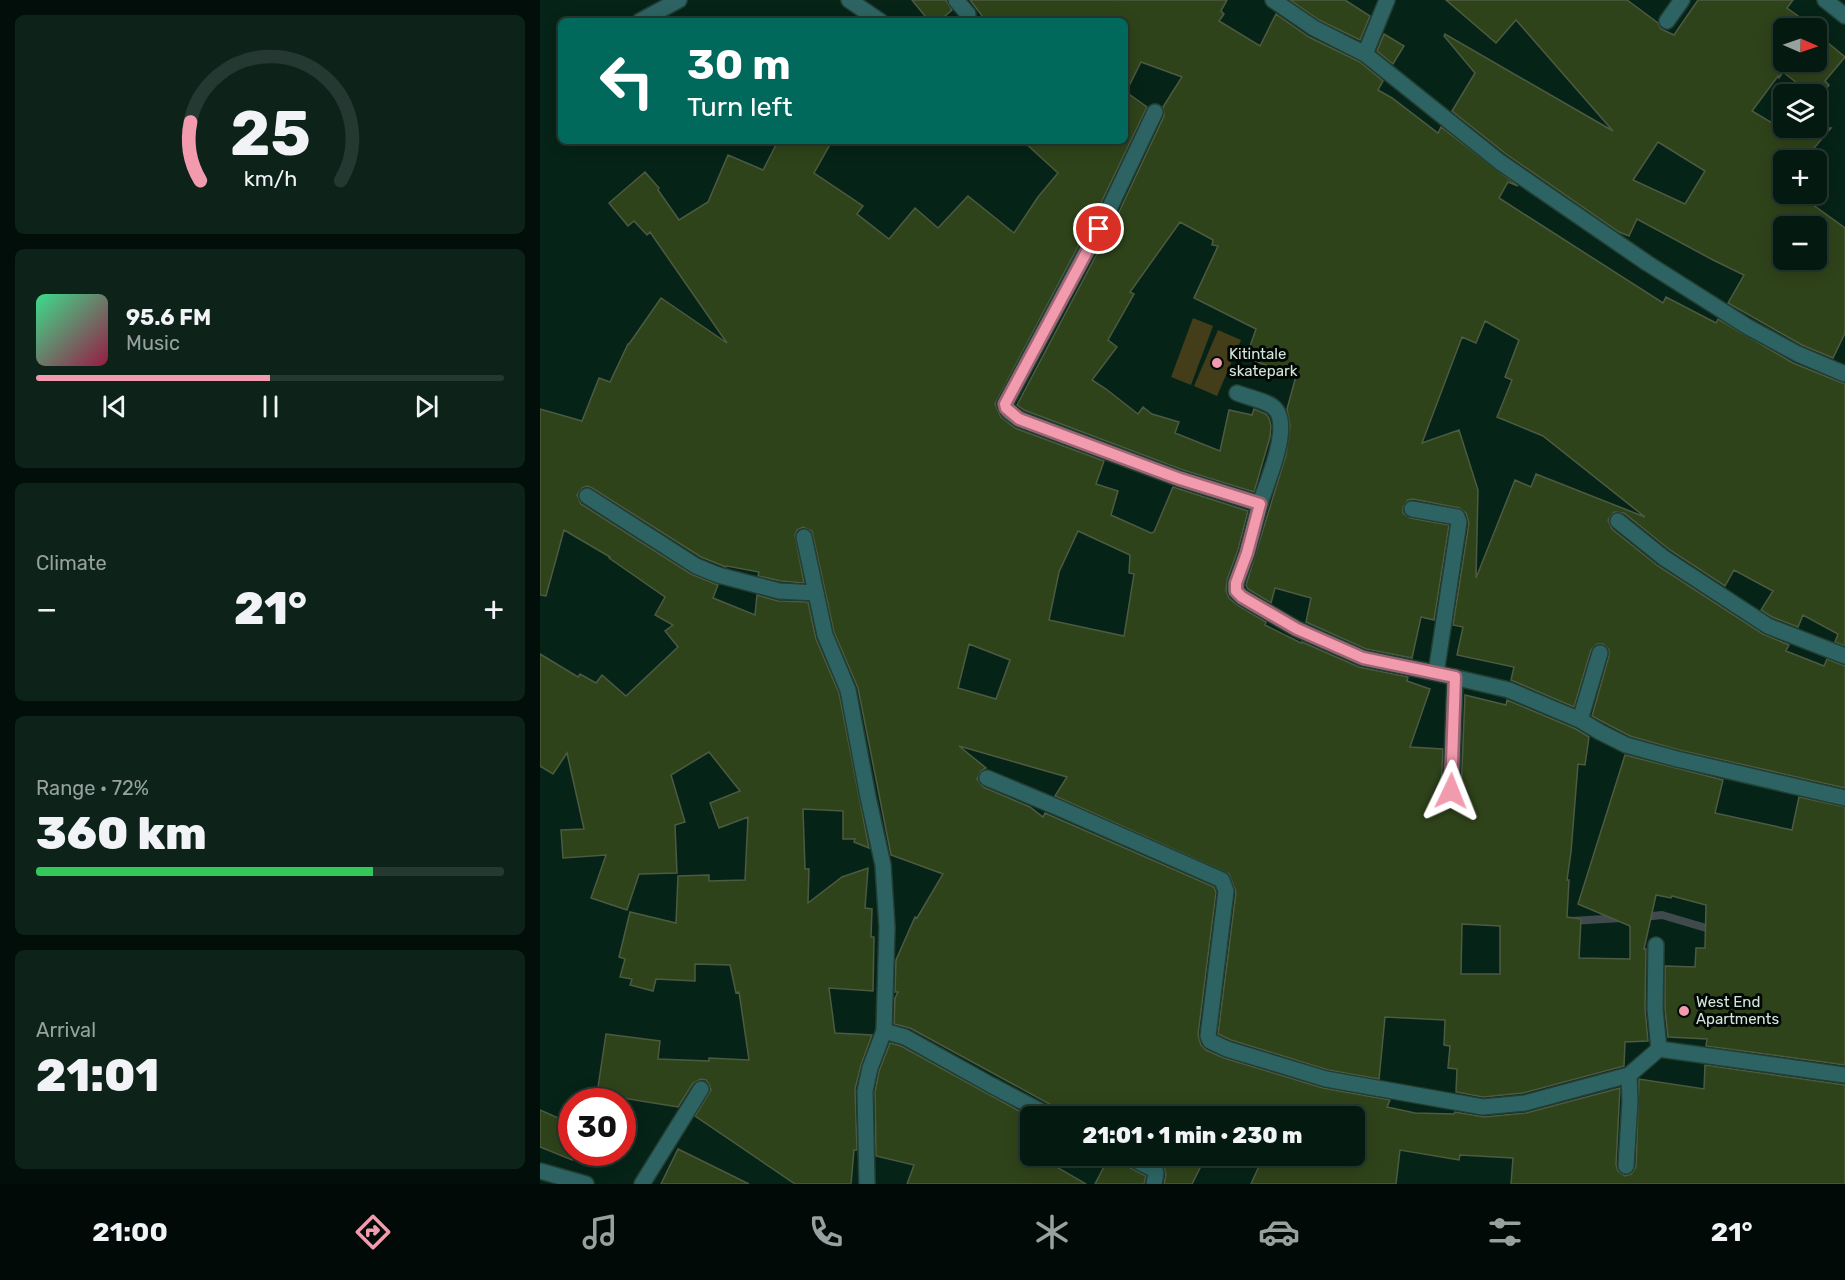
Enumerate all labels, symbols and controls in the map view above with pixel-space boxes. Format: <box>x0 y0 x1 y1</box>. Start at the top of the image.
north arrow <box>1773 18 1827 72</box>
map controls <box>1773 18 1827 270</box>
text: 30 m <box>687 40 791 90</box>
icon: left <box>588 42 666 120</box>
button: layers <box>1773 84 1827 138</box>
text: Turn left <box>687 91 792 123</box>
text: 25 <box>230 98 310 172</box>
button: + <box>1773 150 1827 204</box>
text: km/h <box>243 167 297 192</box>
pin <box>1073 203 1124 254</box>
icon: arrive <box>1082 212 1115 245</box>
button: − <box>1773 216 1827 270</box>
text: 95.6 FM <box>126 304 211 331</box>
text: Music <box>126 331 180 355</box>
place label: Kitintale skatepark <box>1229 345 1298 380</box>
marker: Kitintale skatepark <box>1210 356 1224 370</box>
icon: previous <box>98 390 131 423</box>
icon: pause <box>254 390 287 423</box>
icon: next <box>410 390 443 423</box>
text: Climate <box>36 551 107 575</box>
text: 21° <box>234 582 307 635</box>
text: − <box>36 589 57 628</box>
text: + <box>483 589 504 628</box>
position arrow <box>1419 759 1483 823</box>
text: Range · 72% <box>36 776 149 800</box>
text: 360 km <box>36 807 207 860</box>
place label: West End Apartments <box>1696 993 1779 1028</box>
marker: West End Apartments <box>1677 1004 1691 1018</box>
text: Arrival <box>36 1018 96 1042</box>
text: 21:01 <box>36 1049 159 1102</box>
speed limit sign: 30 <box>558 1088 636 1166</box>
text: 21:01 · 1 min · 230 m <box>1082 1122 1303 1149</box>
icon: directions <box>352 1211 394 1253</box>
icon: music <box>579 1211 621 1253</box>
icon: phone <box>805 1211 847 1253</box>
icon: climate <box>1031 1211 1073 1253</box>
icon: car <box>1258 1211 1300 1253</box>
icon: filters <box>1484 1211 1526 1253</box>
text: 21:00 <box>92 1216 168 1248</box>
text: 21° <box>1711 1216 1753 1248</box>

